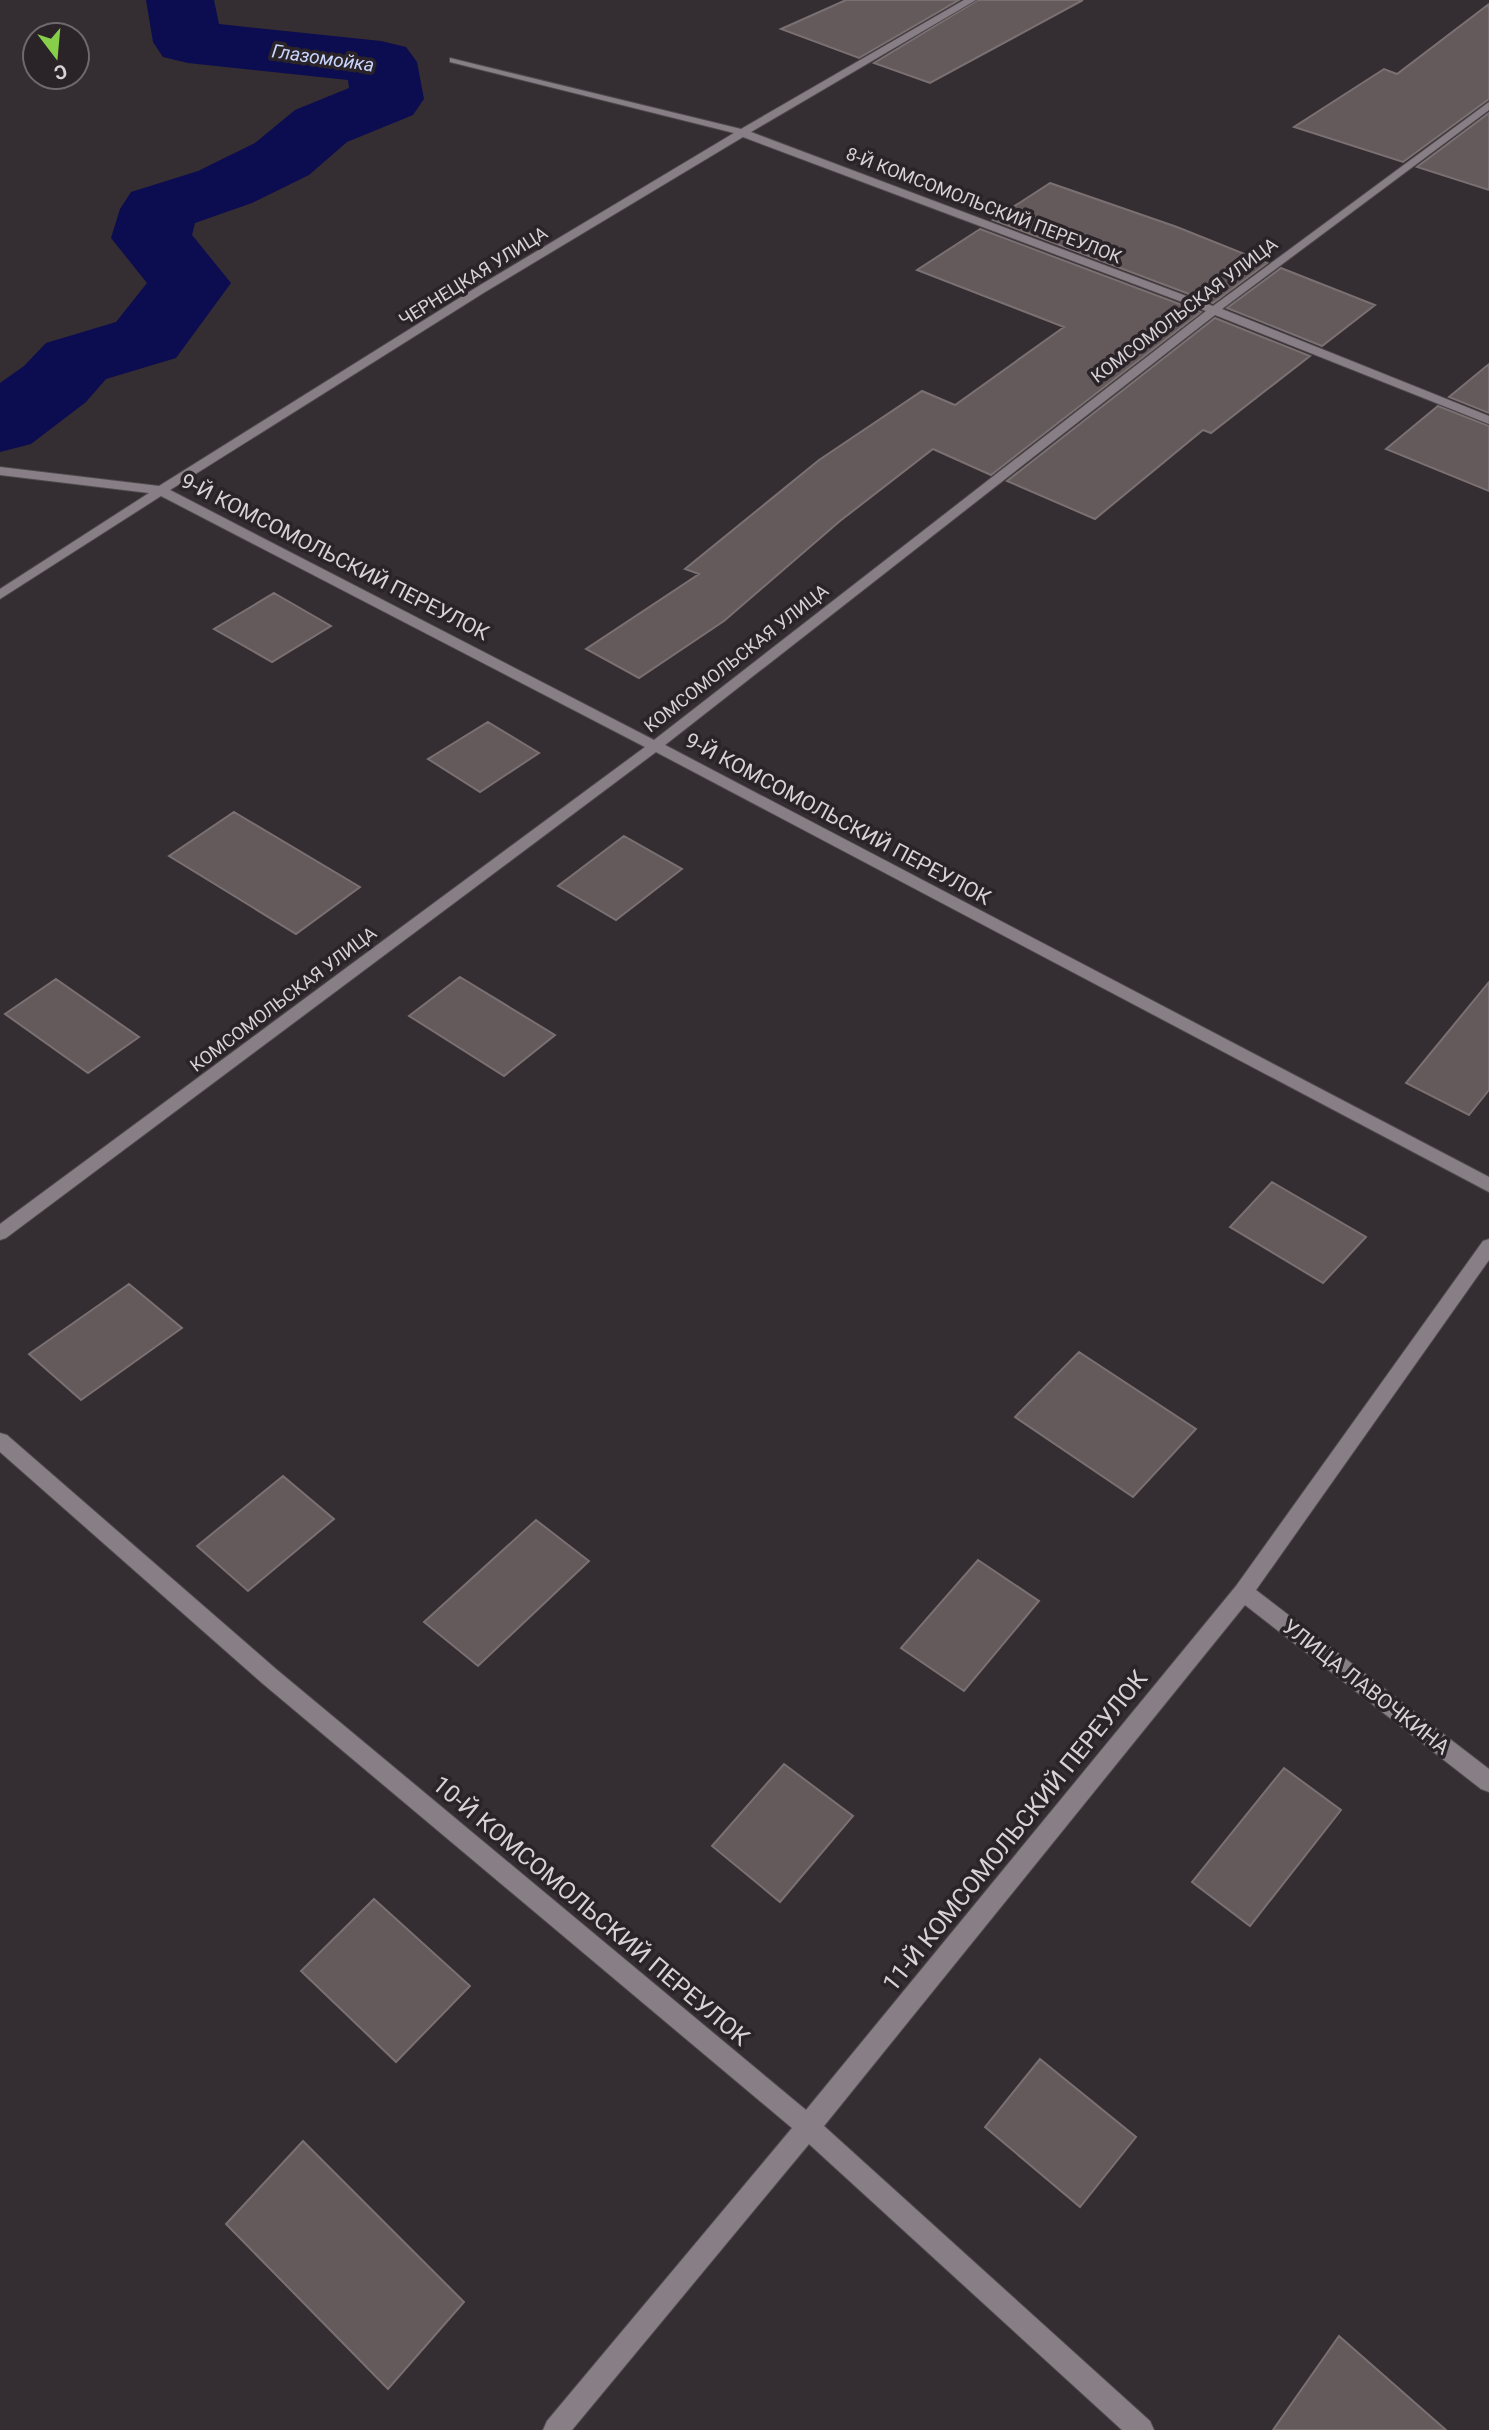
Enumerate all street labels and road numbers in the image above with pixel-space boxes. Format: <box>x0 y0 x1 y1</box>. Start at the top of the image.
street label: 8-Й КОМСОМОЛЬСКИЙ ПЕРЕУЛОК <box>843 143 1125 268</box>
street label: ЧЕРНЕЦКАЯ УЛИЦА <box>395 222 551 330</box>
street label: КОМСОМОЛЬСКАЯ УЛИЦА <box>1087 233 1281 387</box>
street label: 9-Й КОМСОМОЛЬСКИЙ ПЕРЕУЛОК <box>177 469 493 646</box>
street label: КОМСОМОЛЬСКАЯ УЛИЦА <box>640 579 832 736</box>
street label: 9-Й КОМСОМОЛЬСКИЙ ПЕРЕУЛОК <box>681 728 995 910</box>
street label: КОМСОМОЛЬСКАЯ УЛИЦА <box>186 922 380 1076</box>
street label: УЛИЦА ЛАВОЧКИНА <box>1278 1614 1454 1760</box>
street label: 11-Й КОМСОМОЛЬСКИЙ ПЕРЕУЛОК <box>877 1665 1154 1997</box>
street label: 10-Й КОМСОМОЛЬСКИЙ ПЕРЕУЛОК <box>427 1770 755 2052</box>

